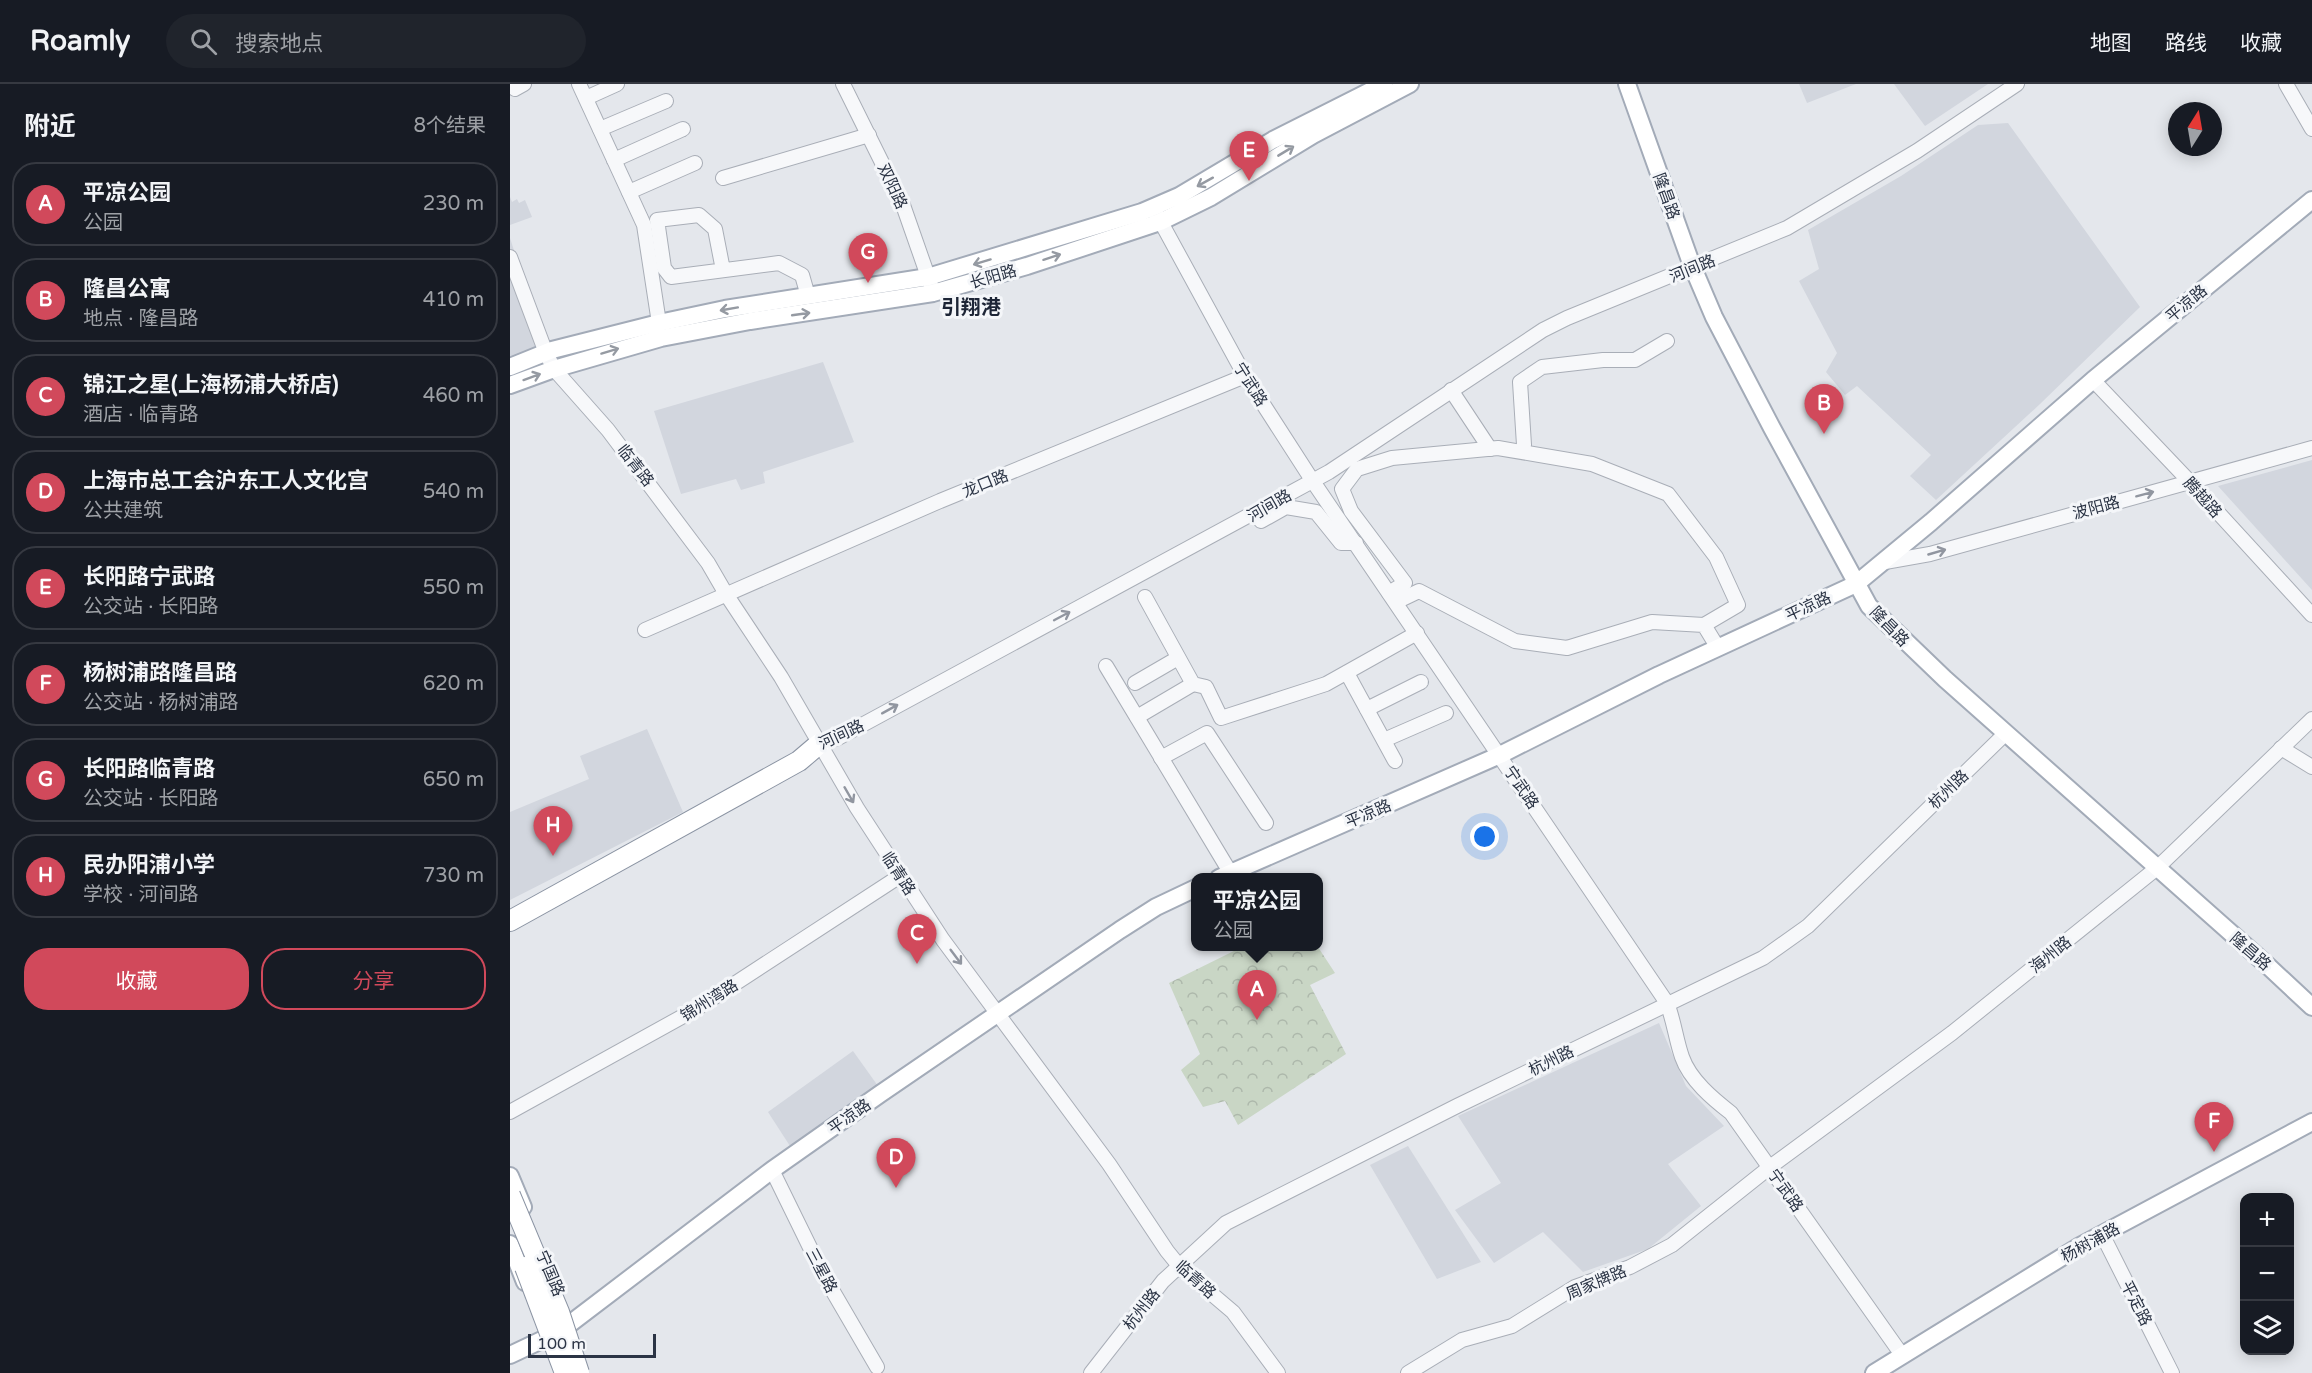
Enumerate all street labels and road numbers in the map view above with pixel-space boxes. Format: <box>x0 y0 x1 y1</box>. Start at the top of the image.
street label: 双阳路 <box>873 160 911 212</box>
street label: 隆昌路 <box>1648 170 1684 222</box>
street label: 河间路 <box>1666 251 1718 287</box>
street label: 长阳路 <box>967 261 1019 293</box>
street label: 平凉路 <box>2162 281 2211 327</box>
street label: 宁武路 <box>1229 359 1271 410</box>
street label: 临青路 <box>613 441 658 491</box>
street label: 龙口路 <box>959 466 1011 502</box>
street label: 腾越路 <box>2179 473 2226 522</box>
street label: 河间路 <box>1244 485 1295 527</box>
street label: 波阳路 <box>2070 492 2122 524</box>
street label: 平凉路 <box>1782 588 1834 626</box>
street label: 隆昌路 <box>1865 602 1913 651</box>
street label: 河间路 <box>815 716 867 754</box>
street label: 宁武路 <box>1499 762 1543 813</box>
street label: 杭州路 <box>1924 766 1973 814</box>
street label: 平凉路 <box>1342 795 1394 833</box>
street label: 临青路 <box>877 848 920 899</box>
street label: 隆昌路 <box>2226 928 2275 975</box>
street label: 海州路 <box>2026 932 2076 978</box>
street label: 锦州湾路 <box>677 975 742 1026</box>
street label: 杭州路 <box>1525 1041 1577 1080</box>
street label: 平凉路 <box>824 1095 875 1139</box>
street label: 宁武路 <box>1763 1165 1807 1216</box>
street label: 杨树浦路 <box>2058 1219 2123 1267</box>
street label: 三星路 <box>801 1245 841 1296</box>
street label: 宁国路 <box>531 1247 569 1299</box>
street label: 临青路 <box>1171 1256 1220 1303</box>
street label: 周家牌路 <box>1563 1261 1630 1305</box>
street label: 平定路 <box>2116 1278 2156 1329</box>
street label: 杭州路 <box>1119 1285 1164 1335</box>

